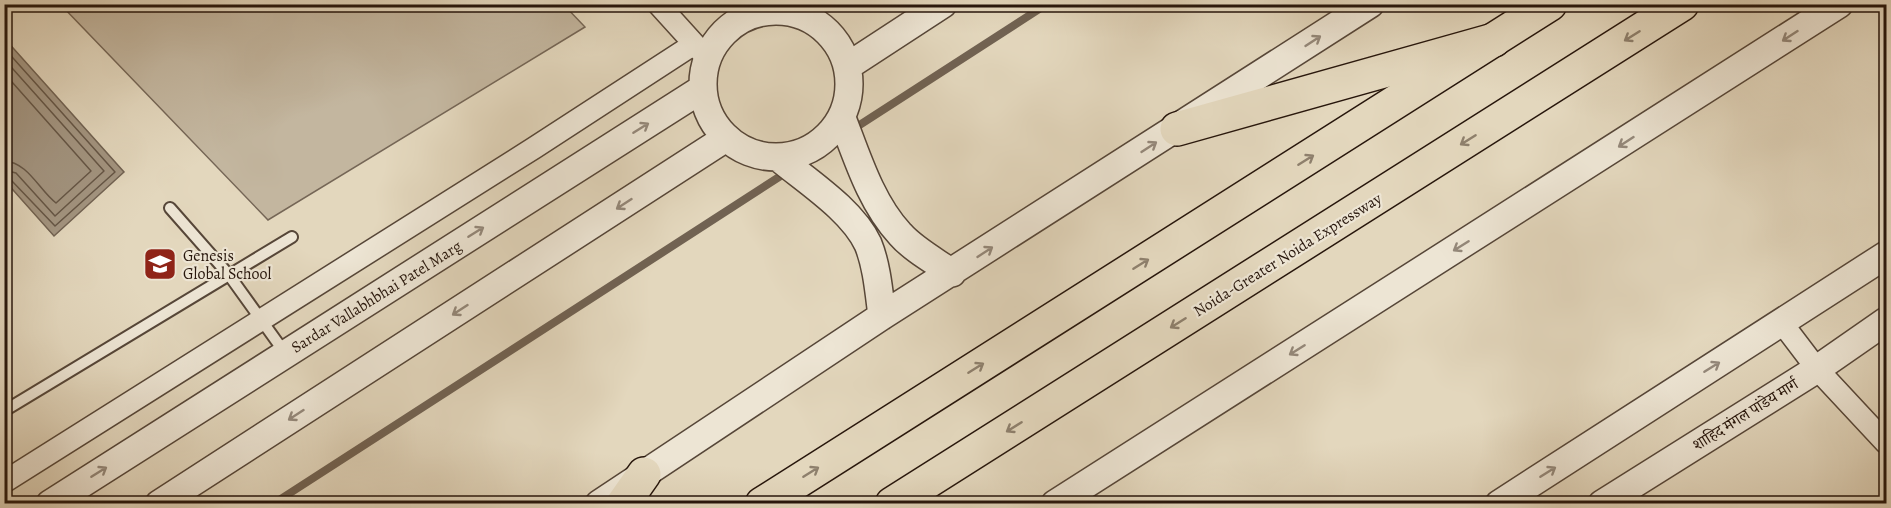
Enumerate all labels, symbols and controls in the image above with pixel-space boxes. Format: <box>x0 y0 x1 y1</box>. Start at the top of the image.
one-way arrow <box>1624 29 1641 42</box>
one-way arrow <box>1782 30 1799 42</box>
one-way arrow <box>1304 35 1321 47</box>
one-way arrow <box>632 121 649 133</box>
one-way arrow <box>1459 133 1476 146</box>
one-way arrow <box>1618 136 1635 148</box>
one-way arrow <box>1140 141 1157 153</box>
one-way arrow <box>1297 153 1314 166</box>
street label: Noida-Greater Noida Expressway <box>1189 187 1387 322</box>
one-way arrow <box>616 198 632 210</box>
one-way arrow <box>467 226 484 238</box>
street label: Sardar Vallabhbhai Patel Marg <box>287 235 466 358</box>
one-way arrow <box>1453 240 1470 252</box>
place label: Genesis Global School <box>183 245 271 285</box>
school or university icon: Genesis Global School <box>142 246 178 282</box>
one-way arrow <box>976 246 993 258</box>
one-way arrow <box>1132 257 1149 269</box>
one-way arrow <box>452 304 469 316</box>
one-way arrow <box>1170 316 1187 329</box>
one-way arrow <box>1288 344 1305 357</box>
one-way arrow <box>1704 361 1721 374</box>
one-way arrow <box>967 362 984 374</box>
street label: शाहिद मंगल पांडेय मार्ग <box>1688 373 1804 456</box>
one-way arrow <box>288 410 305 422</box>
one-way arrow <box>1006 421 1023 433</box>
one-way arrow <box>90 466 107 478</box>
one-way arrow <box>802 466 819 478</box>
one-way arrow <box>1539 466 1556 478</box>

